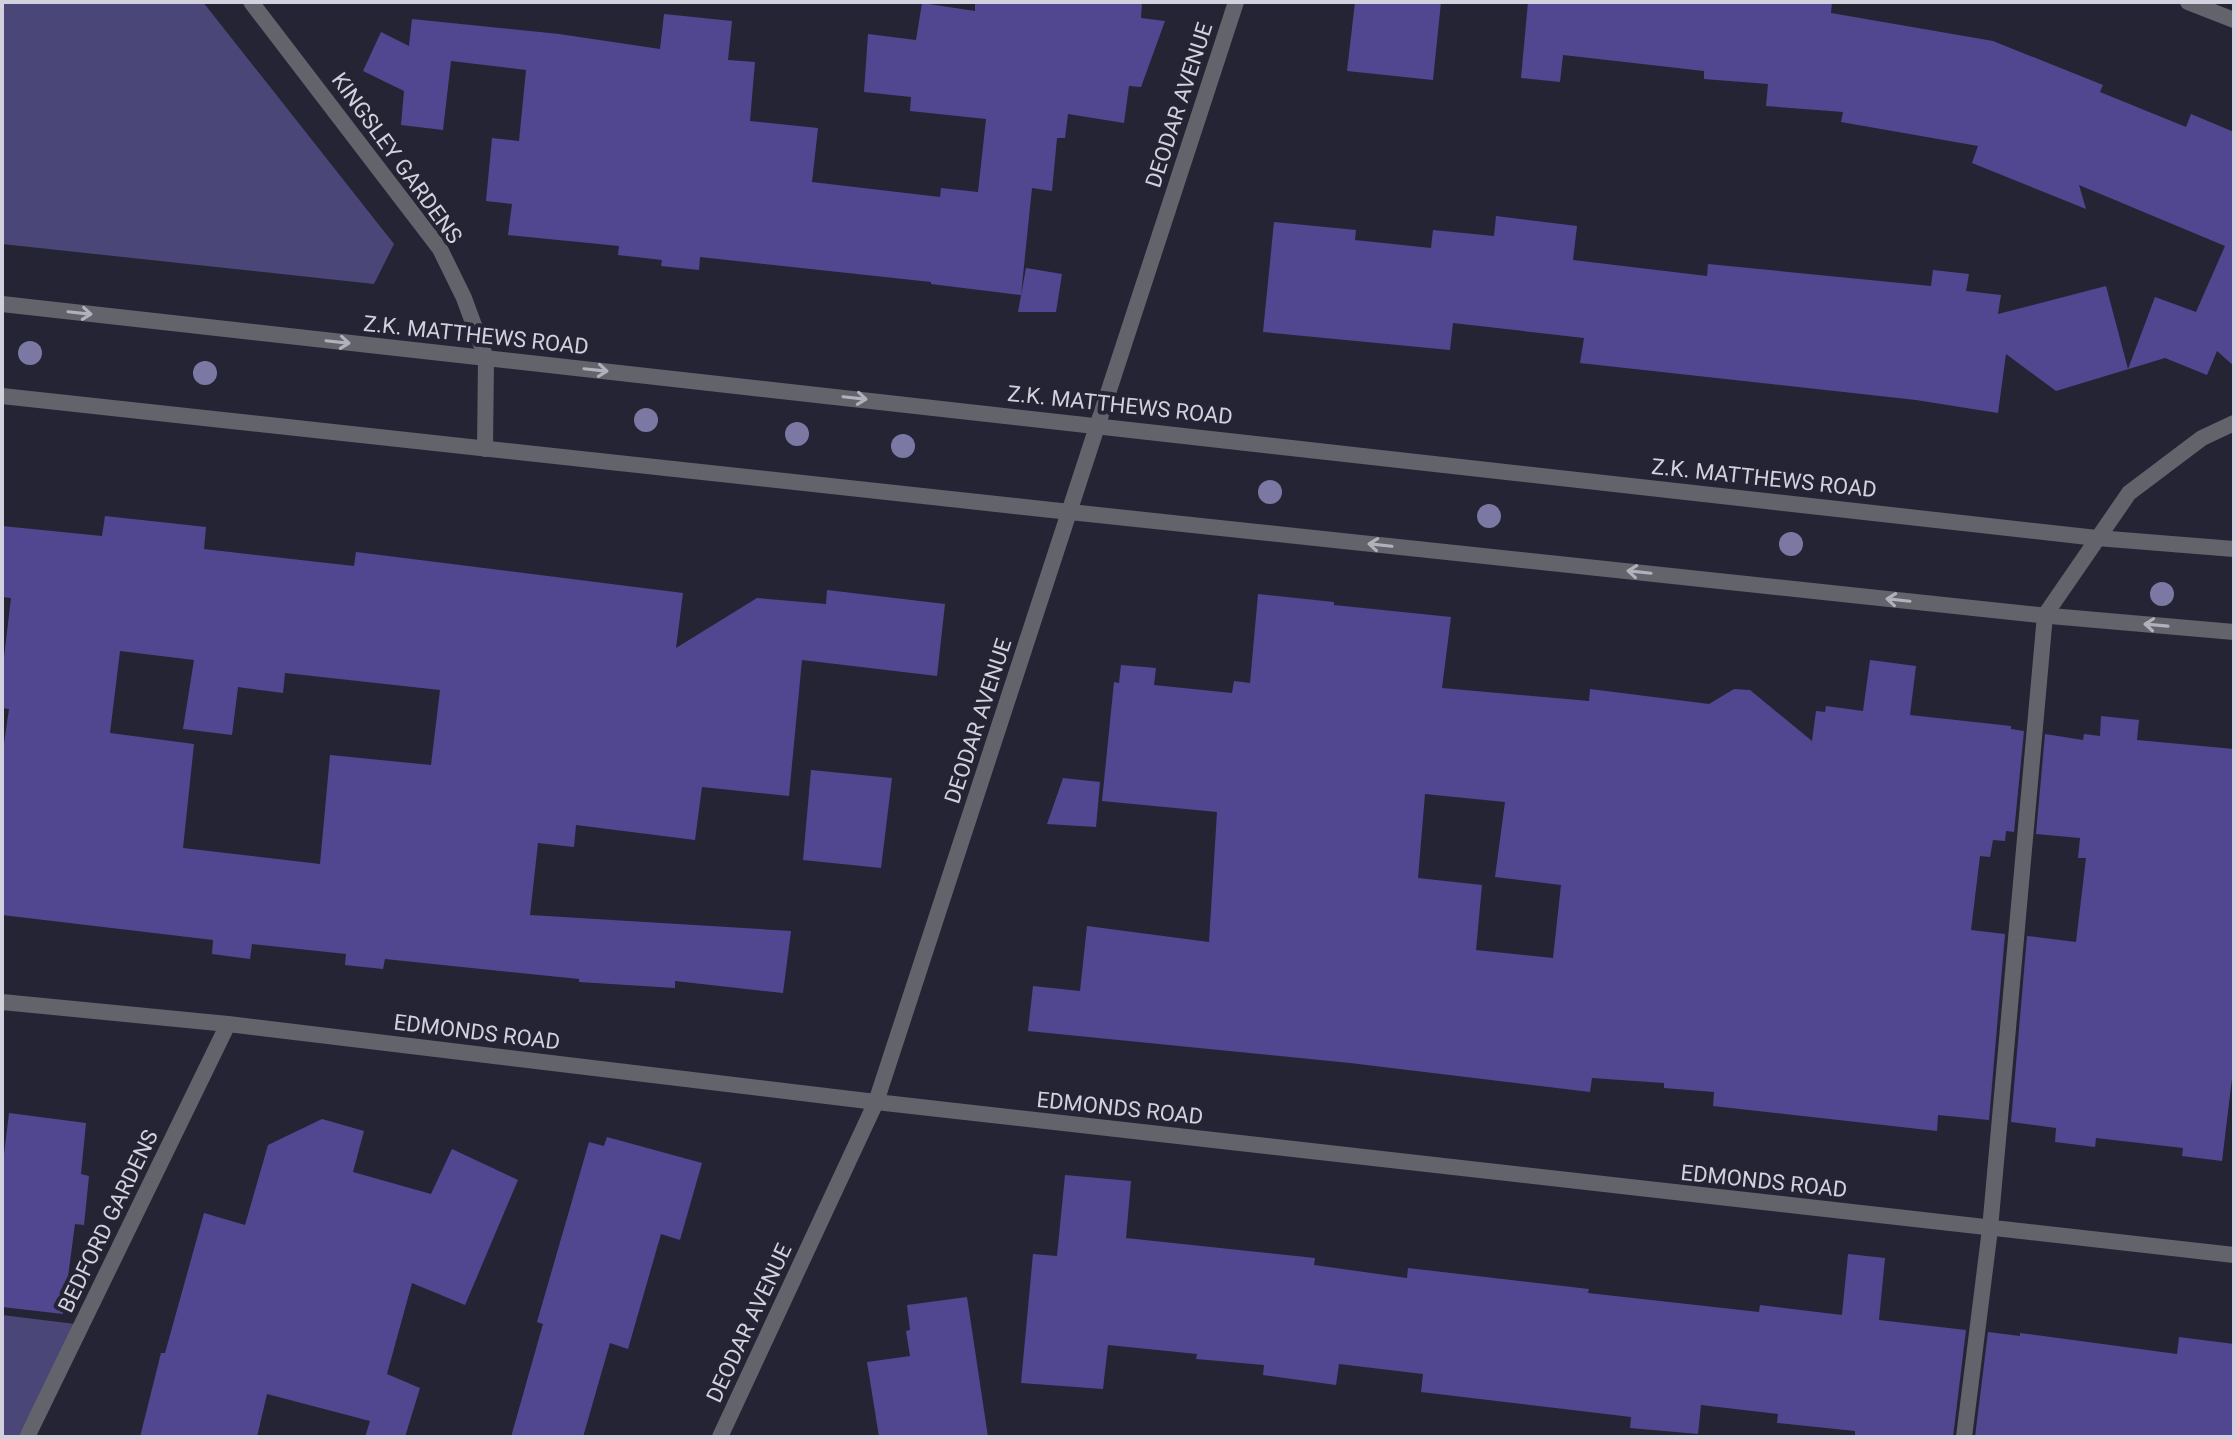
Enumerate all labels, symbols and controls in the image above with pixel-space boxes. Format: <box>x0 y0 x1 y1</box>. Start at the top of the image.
street label: DEODAR AVENUE <box>1141 19 1217 191</box>
street label: KINGSLEY GARDENS <box>327 68 467 248</box>
one-way arrow <box>66 305 92 320</box>
street label: Z.K. MATTHEWS ROAD <box>362 311 590 359</box>
one-way arrow <box>324 334 351 349</box>
one-way arrow <box>582 363 609 378</box>
street label: Z.K. MATTHEWS ROAD <box>1006 381 1234 429</box>
one-way arrow <box>841 391 868 406</box>
street label: Z.K. MATTHEWS ROAD <box>1650 454 1878 502</box>
one-way arrow <box>1368 538 1394 553</box>
one-way arrow <box>1626 565 1653 580</box>
one-way arrow <box>1885 592 1912 607</box>
one-way arrow <box>2143 617 2170 632</box>
street label: DEODAR AVENUE <box>940 635 1016 807</box>
street label: EDMONDS ROAD <box>392 1009 562 1055</box>
street label: EDMONDS ROAD <box>1036 1087 1204 1129</box>
street label: BEDFORD GARDENS <box>53 1126 163 1316</box>
street label: EDMONDS ROAD <box>1680 1160 1848 1202</box>
street label: DEODAR AVENUE <box>701 1240 797 1406</box>

